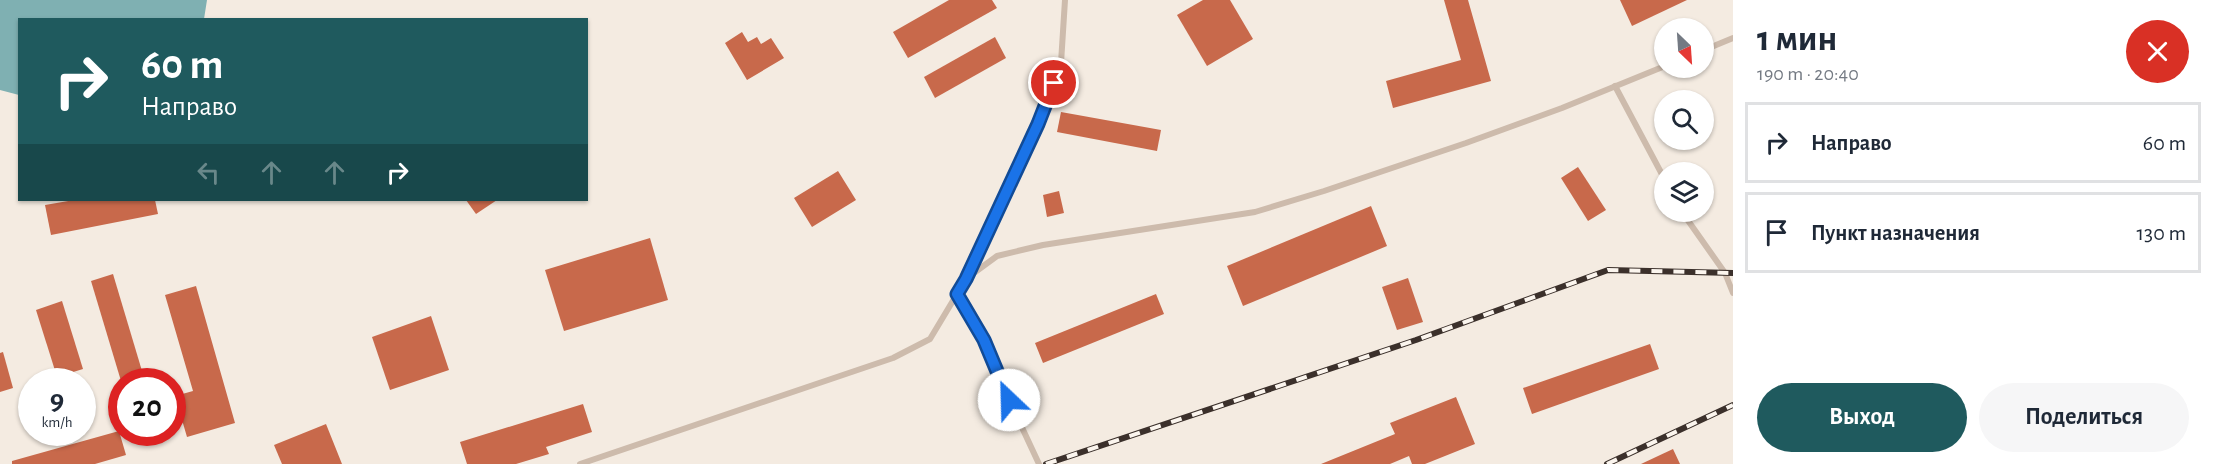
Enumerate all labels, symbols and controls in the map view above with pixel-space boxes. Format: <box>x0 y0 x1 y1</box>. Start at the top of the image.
north arrow <box>1654 18 1714 78</box>
map controls <box>1654 18 1714 222</box>
button: close <box>2126 20 2189 83</box>
text: 1 мин <box>1757 21 1837 57</box>
icon: right <box>42 42 120 120</box>
text: 60 m <box>141 44 223 86</box>
pin <box>1028 57 1079 108</box>
text: 190 m · 20:40 <box>1757 64 1859 84</box>
icon: arrive <box>1037 66 1070 99</box>
button: search <box>1654 90 1714 150</box>
text: Направо <box>141 93 237 120</box>
icon: right <box>1760 126 1793 159</box>
text: Направо <box>1811 132 1892 154</box>
text: 60 m <box>2143 132 2186 154</box>
icon: left <box>192 156 225 189</box>
icon: ahead <box>255 156 288 189</box>
icon: ahead <box>318 156 351 189</box>
icon: right <box>381 156 414 189</box>
button: layers <box>1654 162 1714 222</box>
icon: arrive <box>1760 216 1793 249</box>
text: Пункт назначения <box>1811 222 1980 244</box>
text: 130 m <box>2137 222 2186 244</box>
speed limit sign: 20 <box>108 368 186 446</box>
position arrow <box>977 368 1041 432</box>
button: Выход <box>1757 383 1967 452</box>
button: Поделиться <box>1979 383 2189 452</box>
text: 9 <box>50 385 64 415</box>
text: km/h <box>42 415 72 430</box>

